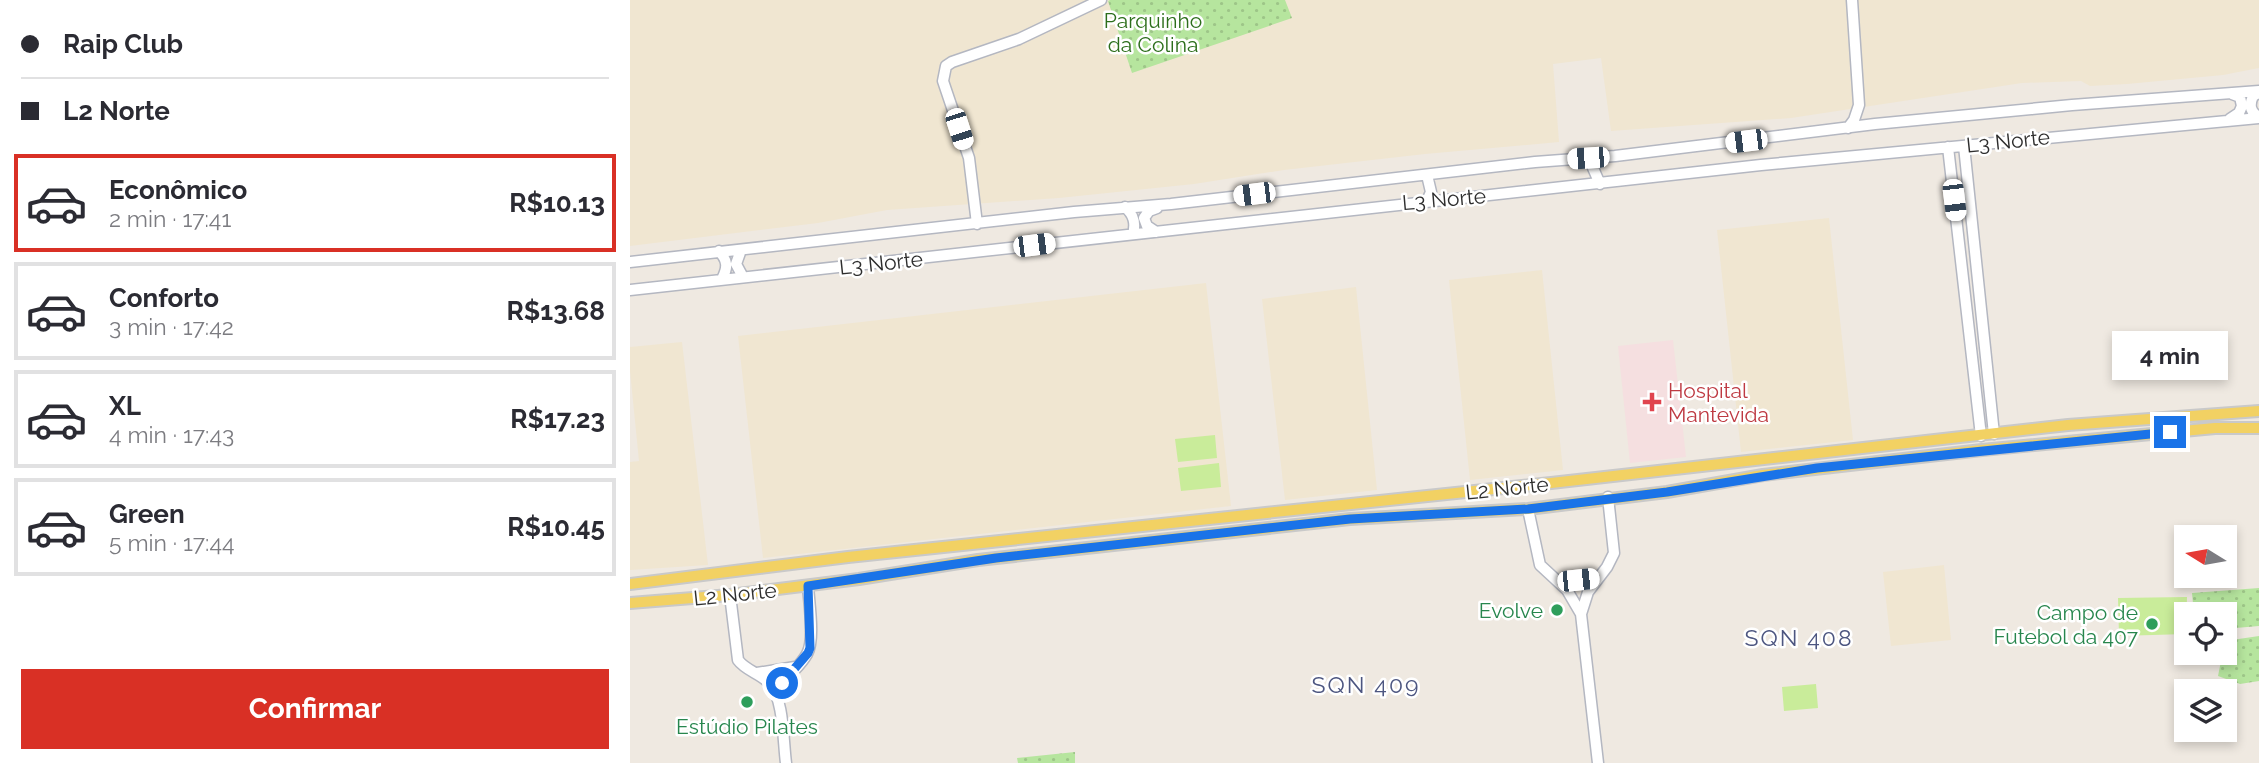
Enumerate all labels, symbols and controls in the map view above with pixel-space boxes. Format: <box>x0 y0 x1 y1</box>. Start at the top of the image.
park label: Parquinho da Colina <box>1104 8 1202 57</box>
text: Raip Club <box>63 29 183 59</box>
text: L2 Norte <box>63 96 170 126</box>
car <box>943 106 976 152</box>
street label: L3 Norte <box>1965 124 2051 158</box>
car <box>1724 128 1769 154</box>
car <box>1567 146 1610 170</box>
icon: car <box>25 172 88 235</box>
text: Econômico <box>109 175 247 205</box>
car <box>1942 178 1967 222</box>
car <box>1232 181 1277 207</box>
street label: L3 Norte <box>1401 183 1487 215</box>
text: R$10.13 <box>509 188 605 218</box>
text: 2 min · 17:41 <box>109 205 231 232</box>
car <box>1012 232 1057 258</box>
street label: L3 Norte <box>838 246 924 280</box>
icon: car <box>25 280 88 343</box>
text: Conforto <box>109 283 219 313</box>
text: R$13.68 <box>507 296 605 326</box>
text: 3 min · 17:42 <box>109 313 234 340</box>
callout: 4 min <box>2112 330 2228 380</box>
text: 4 min <box>2140 342 2200 369</box>
place label: Hospital Mantevida <box>1668 378 1769 427</box>
icon: car <box>25 388 88 451</box>
text: XL <box>109 391 141 421</box>
marker: Hospital Mantevida <box>1642 392 1662 412</box>
text: R$17.23 <box>510 404 605 434</box>
route end <box>2154 416 2186 448</box>
text: 4 min · 17:43 <box>109 421 234 448</box>
street label: L2 Norte <box>1464 471 1550 505</box>
icon: car <box>25 496 88 559</box>
text: Green <box>109 499 185 529</box>
text: R$10.45 <box>507 512 605 542</box>
north arrow <box>2174 525 2236 588</box>
map controls <box>2174 525 2237 742</box>
text: 5 min · 17:44 <box>109 529 235 556</box>
car <box>1557 567 1600 593</box>
street label: L2 Norte <box>692 577 778 611</box>
place label: Evolve <box>1479 598 1543 623</box>
place label: Campo de Futebol da 407 <box>1994 600 2139 649</box>
marker: Evolve <box>1549 602 1565 618</box>
button: locate <box>2174 602 2237 665</box>
marker: Campo de Futebol da 407 <box>2144 616 2160 632</box>
district label: SQN 408 <box>1744 624 1854 651</box>
route start <box>766 667 798 699</box>
button: Confirmar <box>21 669 609 749</box>
district label: SQN 409 <box>1312 671 1420 698</box>
button: layers <box>2174 679 2237 742</box>
marker: Estúdio Pilates <box>739 694 755 710</box>
place label: Estúdio Pilates <box>676 714 818 739</box>

